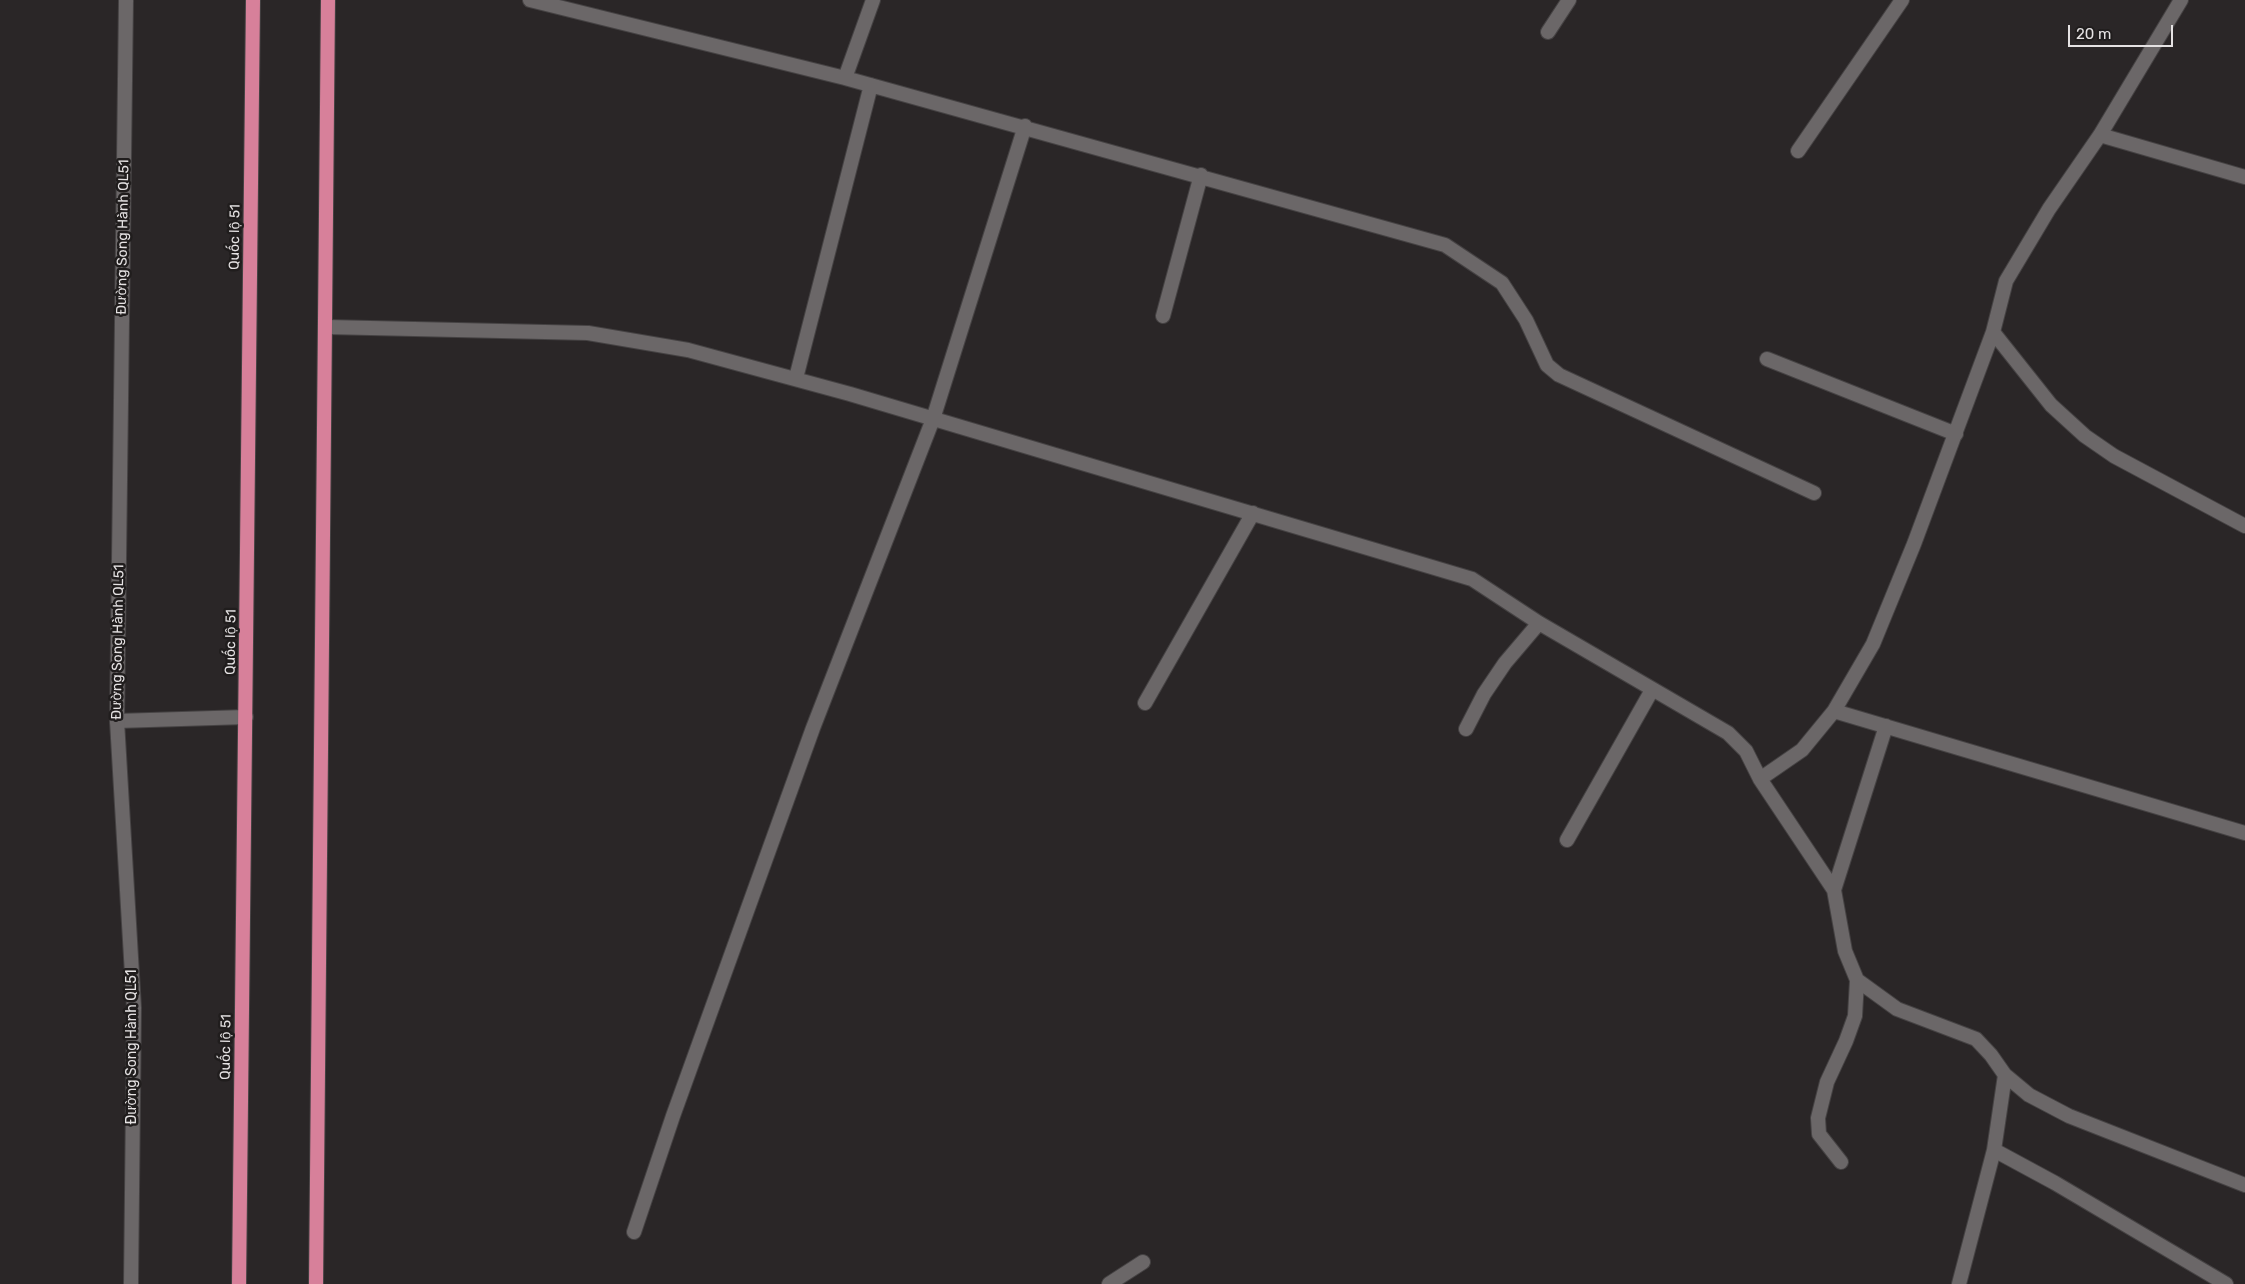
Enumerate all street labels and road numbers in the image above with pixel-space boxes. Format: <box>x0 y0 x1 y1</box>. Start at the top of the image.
street label: Đường Song Hành QL51 <box>113 159 133 315</box>
street label: Quốc lộ 51 <box>226 204 244 270</box>
street label: Đường Song Hành QL51 <box>108 564 128 720</box>
street label: Quốc lộ 51 <box>222 609 240 675</box>
street label: Đường Song Hành QL51 <box>124 969 140 1125</box>
street label: Quốc lộ 51 <box>217 1014 235 1080</box>

